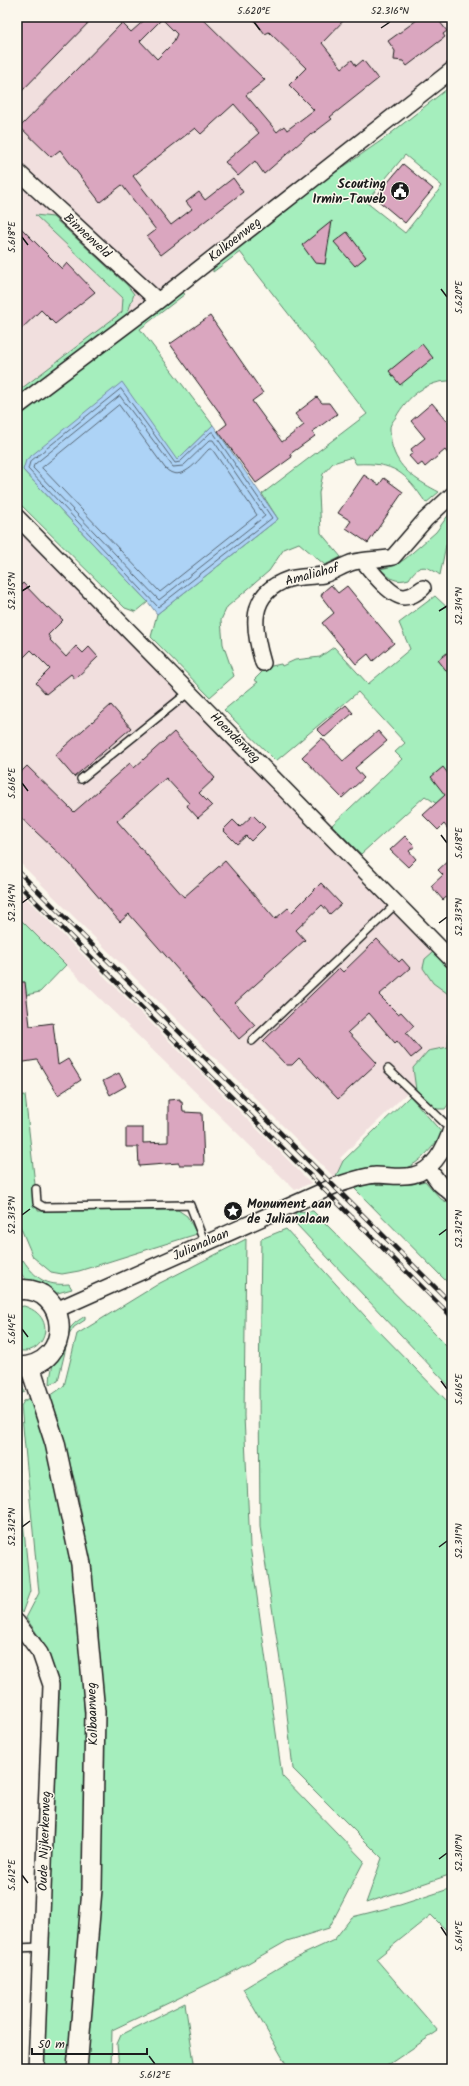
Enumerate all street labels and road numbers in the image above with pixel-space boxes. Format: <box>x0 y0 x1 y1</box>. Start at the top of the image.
street label: Binnenveld <box>58 208 116 264</box>
street label: Kalkoenweg <box>204 212 266 268</box>
street label: Amaliahof <box>283 558 342 592</box>
street label: Hoenderweg <box>205 708 265 768</box>
street label: Julianalaan <box>169 1223 233 1267</box>
street label: Kolbaanweg <box>81 1682 105 1746</box>
street label: Oude Nijkerkerweg <box>33 1791 57 1891</box>

